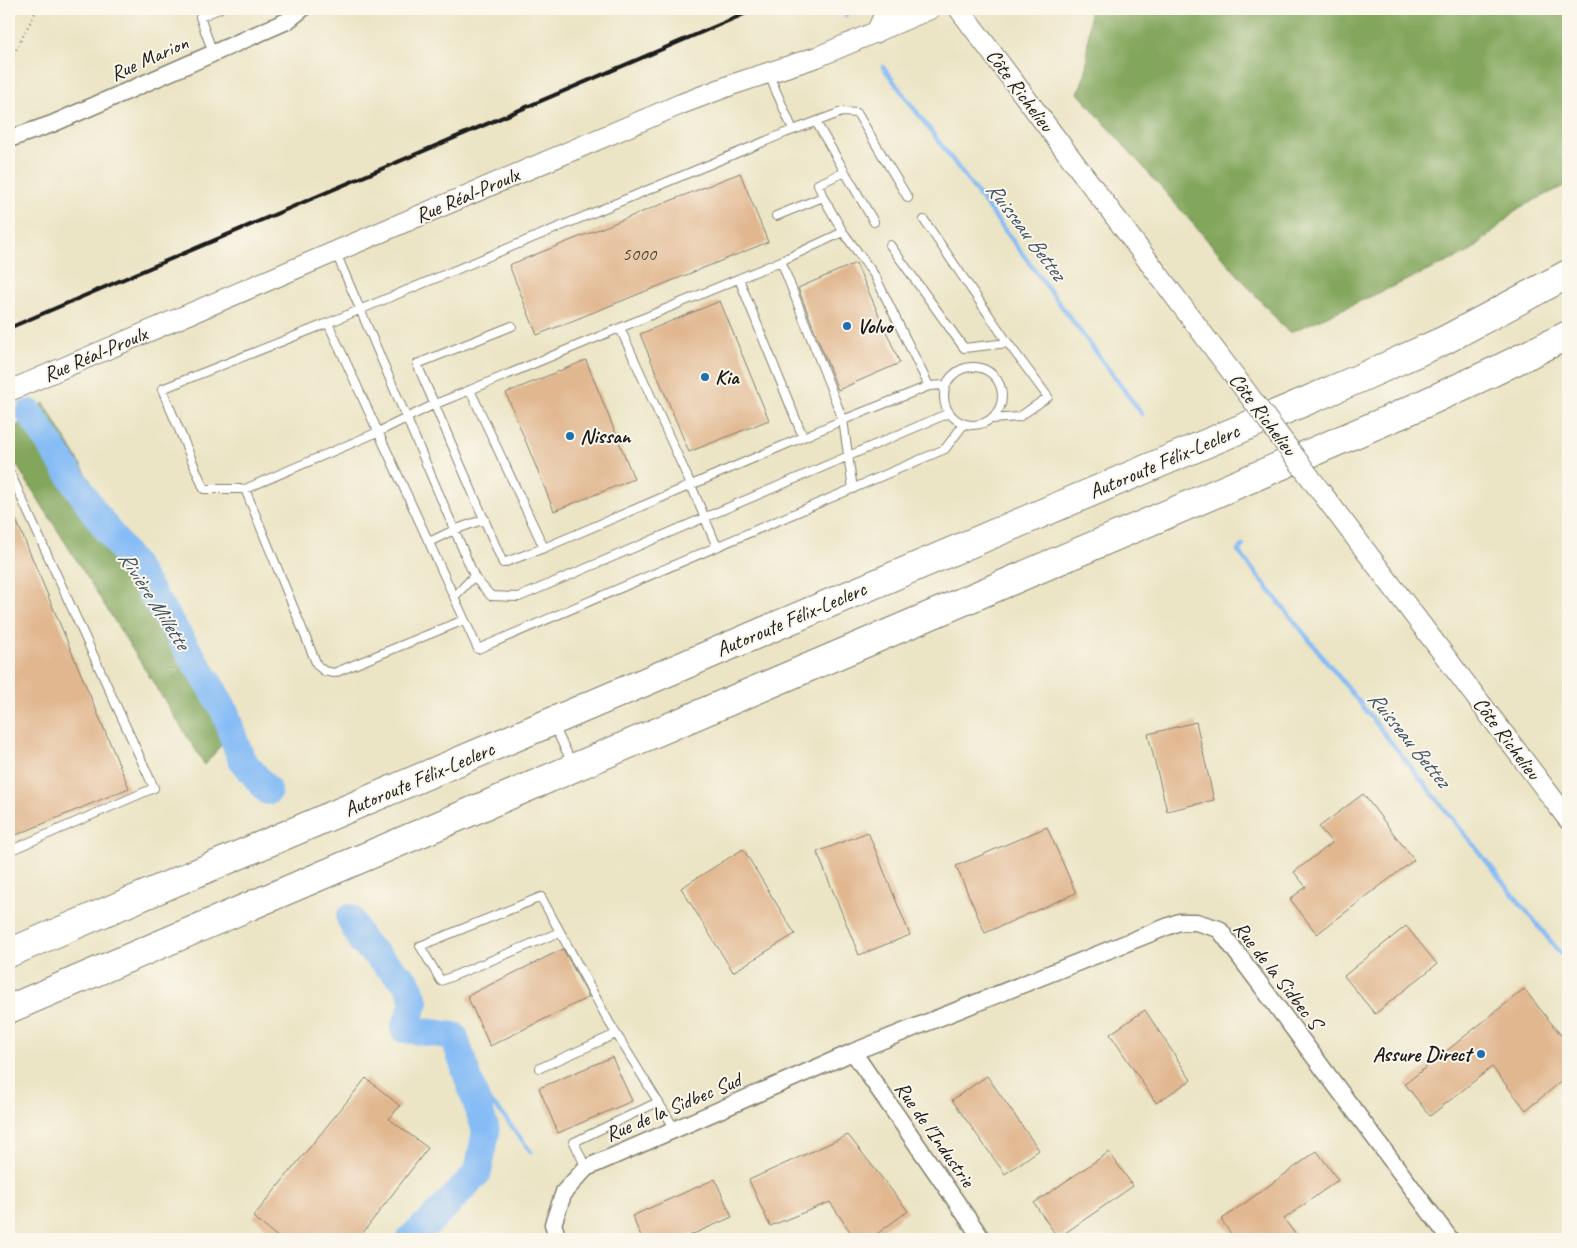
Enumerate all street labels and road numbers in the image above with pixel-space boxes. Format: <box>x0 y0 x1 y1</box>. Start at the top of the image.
street label: Rue Marion <box>106 29 192 87</box>
street label: Côte Richelieu <box>980 43 1060 138</box>
street label: Rue Réal-Proulx <box>411 161 525 229</box>
street label: Rue Réal-Proulx <box>39 320 153 388</box>
street label: Côte Richelieu <box>1223 367 1303 462</box>
street label: Autoroute Félix-Leclerc <box>1085 417 1244 504</box>
street label: Autoroute Félix-Leclerc <box>712 575 871 662</box>
street label: Côte Richelieu <box>1467 691 1547 786</box>
street label: Autoroute Félix-Leclerc <box>340 735 499 822</box>
street label: Rue de la Sidbec S <box>1228 916 1330 1037</box>
street label: Rue de la Sidbec Sud <box>601 1066 747 1147</box>
street label: Rue de l'Industrie <box>889 1076 981 1193</box>

